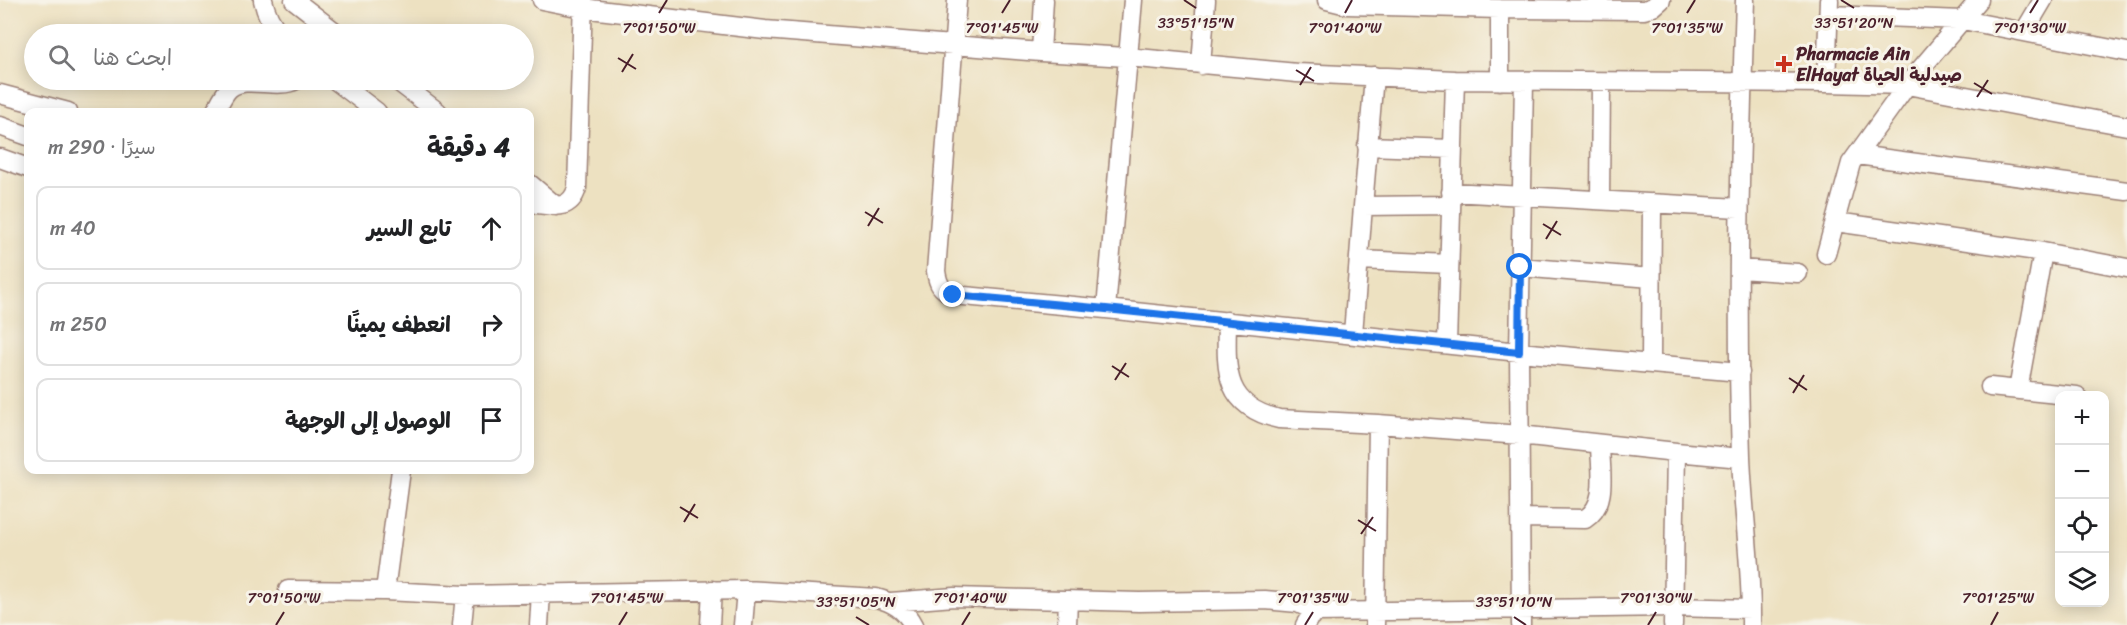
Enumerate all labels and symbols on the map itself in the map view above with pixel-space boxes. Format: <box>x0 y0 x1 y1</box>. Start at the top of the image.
text: 33°51'15"N <box>1158 10 1235 36</box>
text: 33°51'20"N <box>1815 10 1894 36</box>
text: 7°01'50"W <box>623 15 696 41</box>
text: 7°01'45"W <box>966 15 1039 41</box>
text: 7°01'40"W <box>1308 15 1382 41</box>
text: 7°01'35"W <box>1651 15 1723 41</box>
text: 7°01'30"W <box>1994 15 2066 41</box>
place label: Pharmacie Ain ElHayat صيدلية الحياة <box>1796 38 1962 91</box>
marker: Pharmacie Ain ElHayat صيدلية الحياة <box>1777 57 1791 71</box>
route start <box>1506 253 1532 279</box>
route end <box>939 281 965 307</box>
text: 7°01'50"W <box>248 585 321 611</box>
text: 7°01'45"W <box>591 585 664 611</box>
text: 7°01'40"W <box>933 585 1007 611</box>
text: 7°01'35"W <box>1277 585 1349 611</box>
text: 7°01'30"W <box>1620 585 1692 611</box>
text: 7°01'25"W <box>1962 585 2034 611</box>
text: 33°51'05"N <box>816 589 896 615</box>
text: 33°51'10"N <box>1476 589 1553 615</box>

